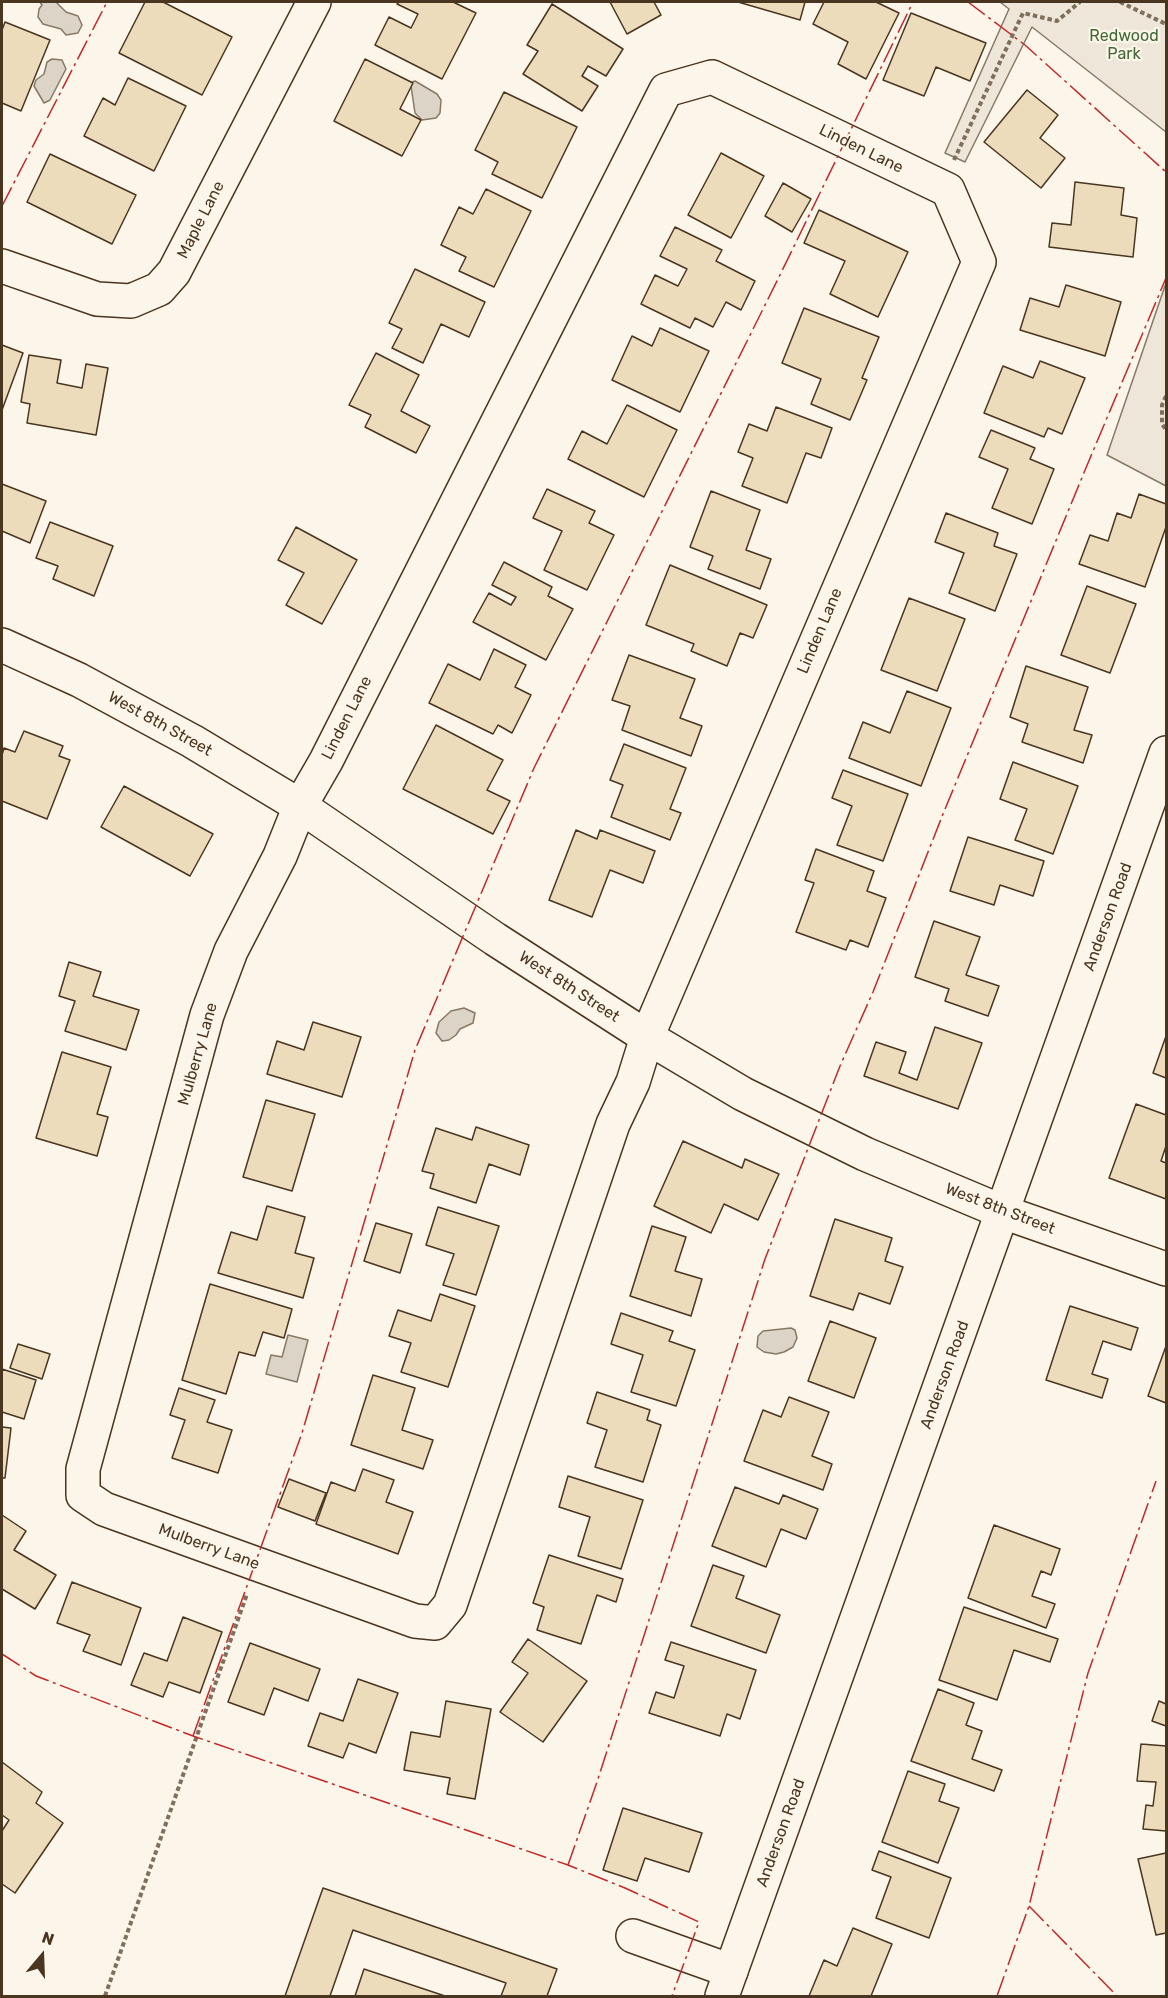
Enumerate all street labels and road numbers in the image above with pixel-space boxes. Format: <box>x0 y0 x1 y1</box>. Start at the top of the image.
street label: Linden Lane <box>816 120 906 178</box>
street label: Maple Lane <box>173 178 229 262</box>
street label: Linden Lane <box>793 585 847 677</box>
street label: Linden Lane <box>318 673 376 763</box>
street label: West 8th Street <box>105 687 215 761</box>
street label: Anderson Road <box>1080 860 1136 974</box>
street label: West 8th Street <box>515 947 623 1027</box>
street label: Mulberry Lane <box>174 1000 222 1108</box>
street label: West 8th Street <box>942 1179 1058 1239</box>
street label: Anderson Road <box>917 1318 973 1432</box>
street label: Mulberry Lane <box>156 1520 262 1574</box>
street label: Anderson Road <box>753 1776 809 1890</box>

